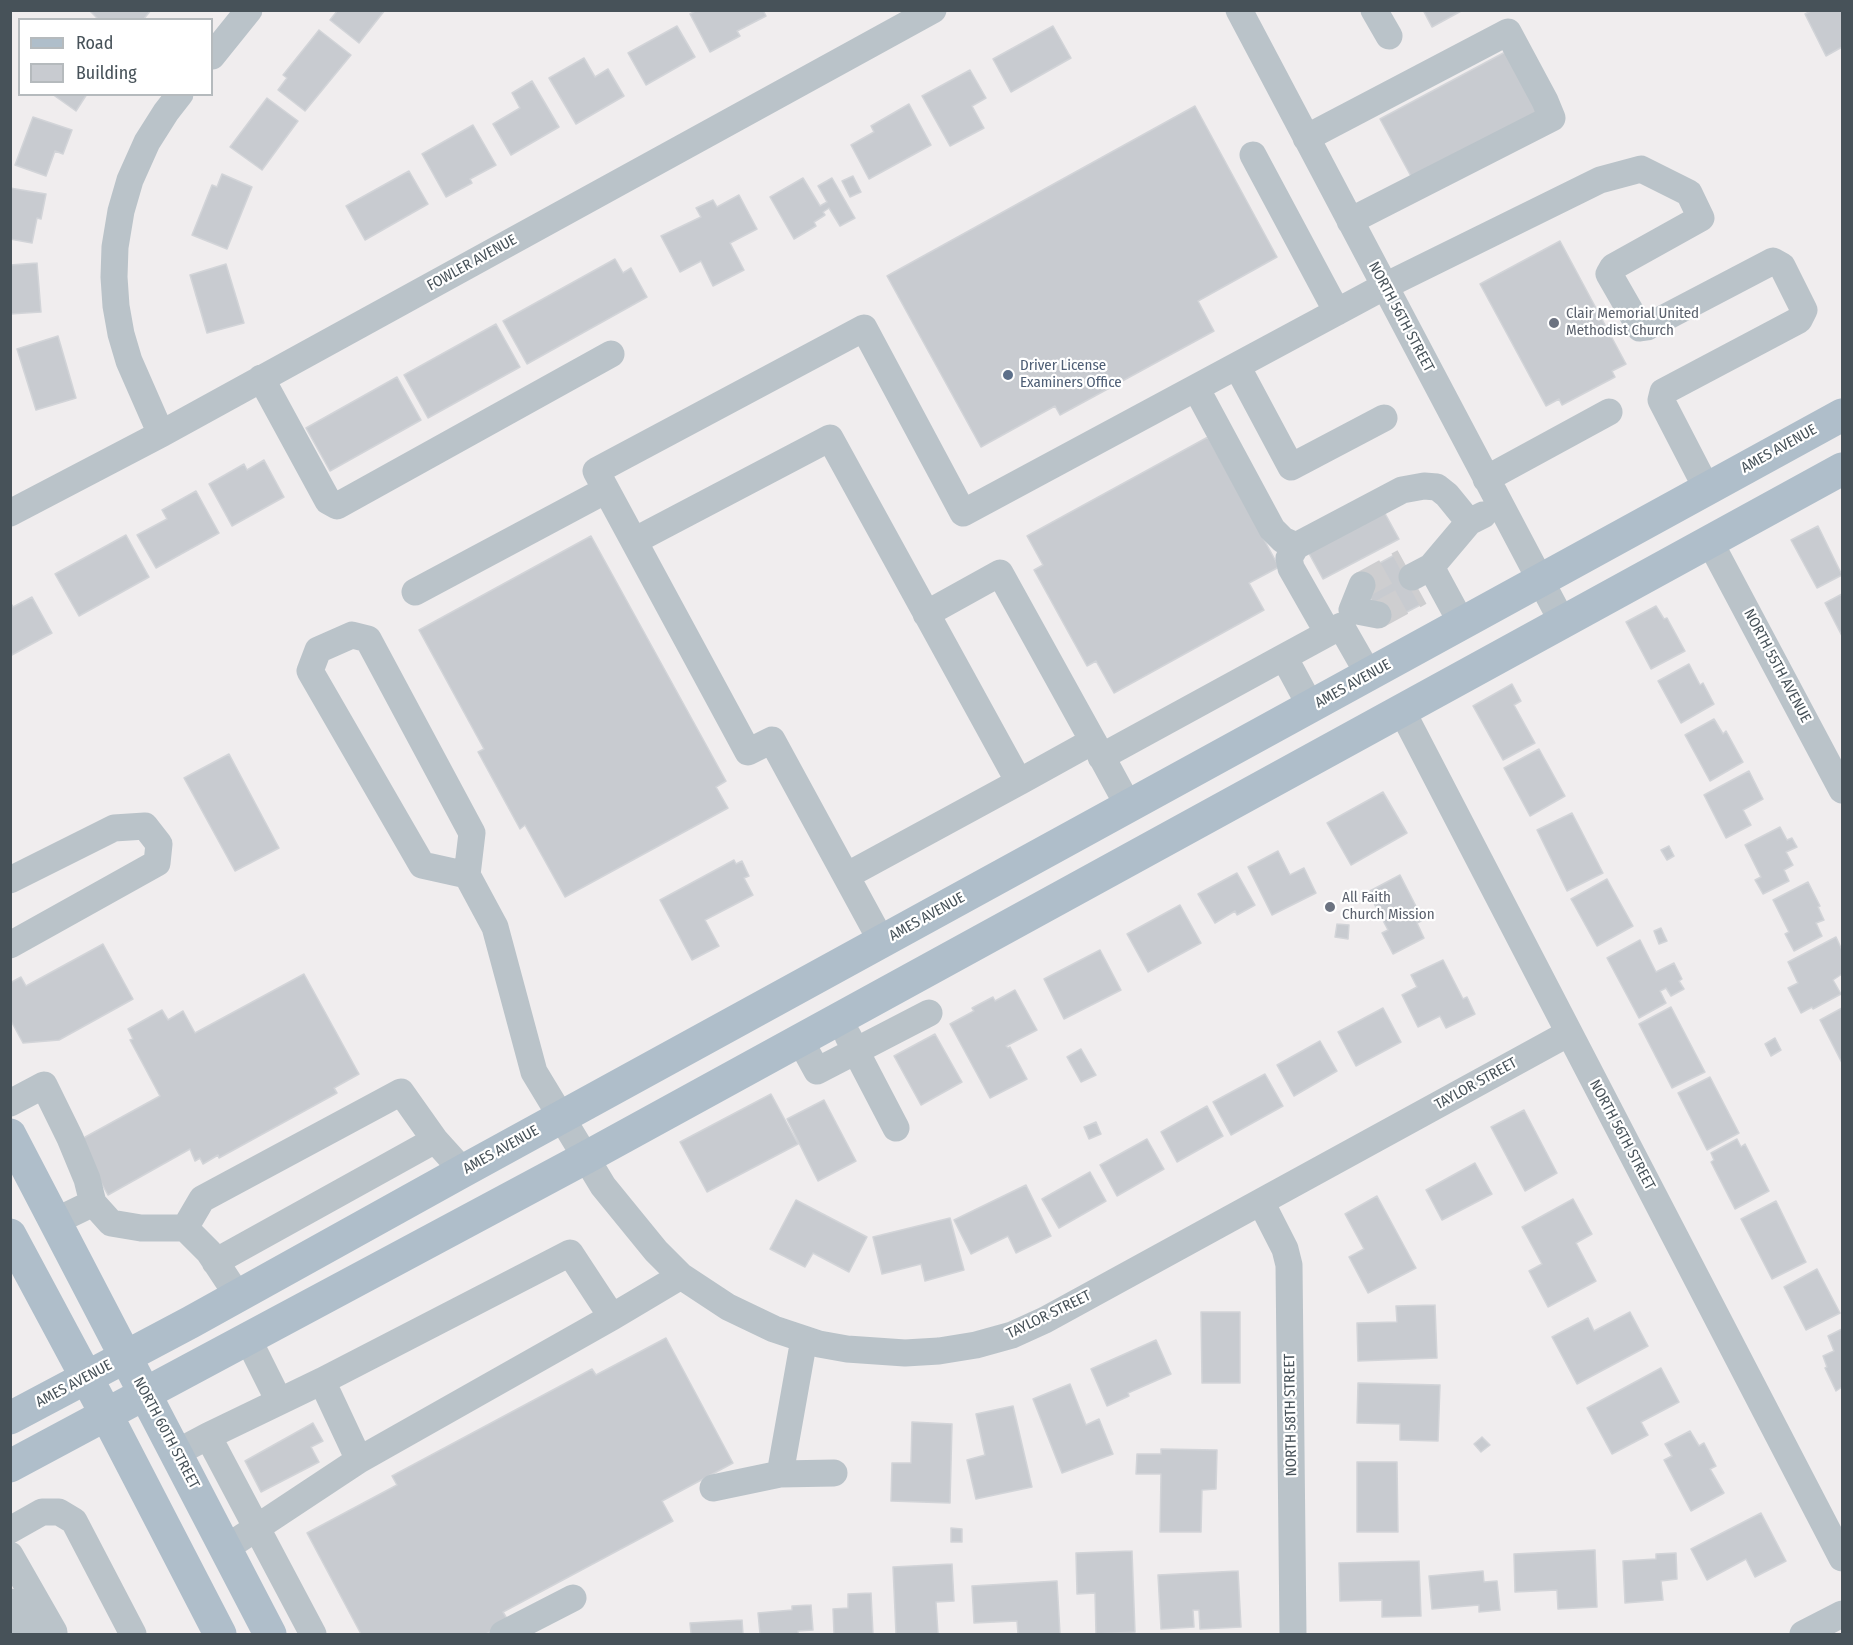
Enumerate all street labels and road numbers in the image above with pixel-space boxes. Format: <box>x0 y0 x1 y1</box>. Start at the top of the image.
street label: FOWLER AVENUE <box>424 231 520 295</box>
street label: NORTH 56TH STREET <box>1364 259 1438 375</box>
street label: AMES AVENUE <box>1738 421 1820 477</box>
street label: NORTH 55TH AVENUE <box>1739 606 1815 726</box>
street label: AMES AVENUE <box>1312 656 1394 712</box>
street label: AMES AVENUE <box>886 889 968 945</box>
street label: TAYLOR STREET <box>1432 1054 1520 1114</box>
street label: NORTH 56TH STREET <box>1585 1077 1659 1193</box>
street label: AMES AVENUE <box>460 1122 542 1178</box>
street label: TAYLOR STREET <box>1004 1287 1094 1343</box>
street label: NORTH 58TH STREET <box>1281 1353 1301 1477</box>
street label: AMES AVENUE <box>33 1356 115 1412</box>
street label: NORTH 60TH STREET <box>129 1374 203 1492</box>

